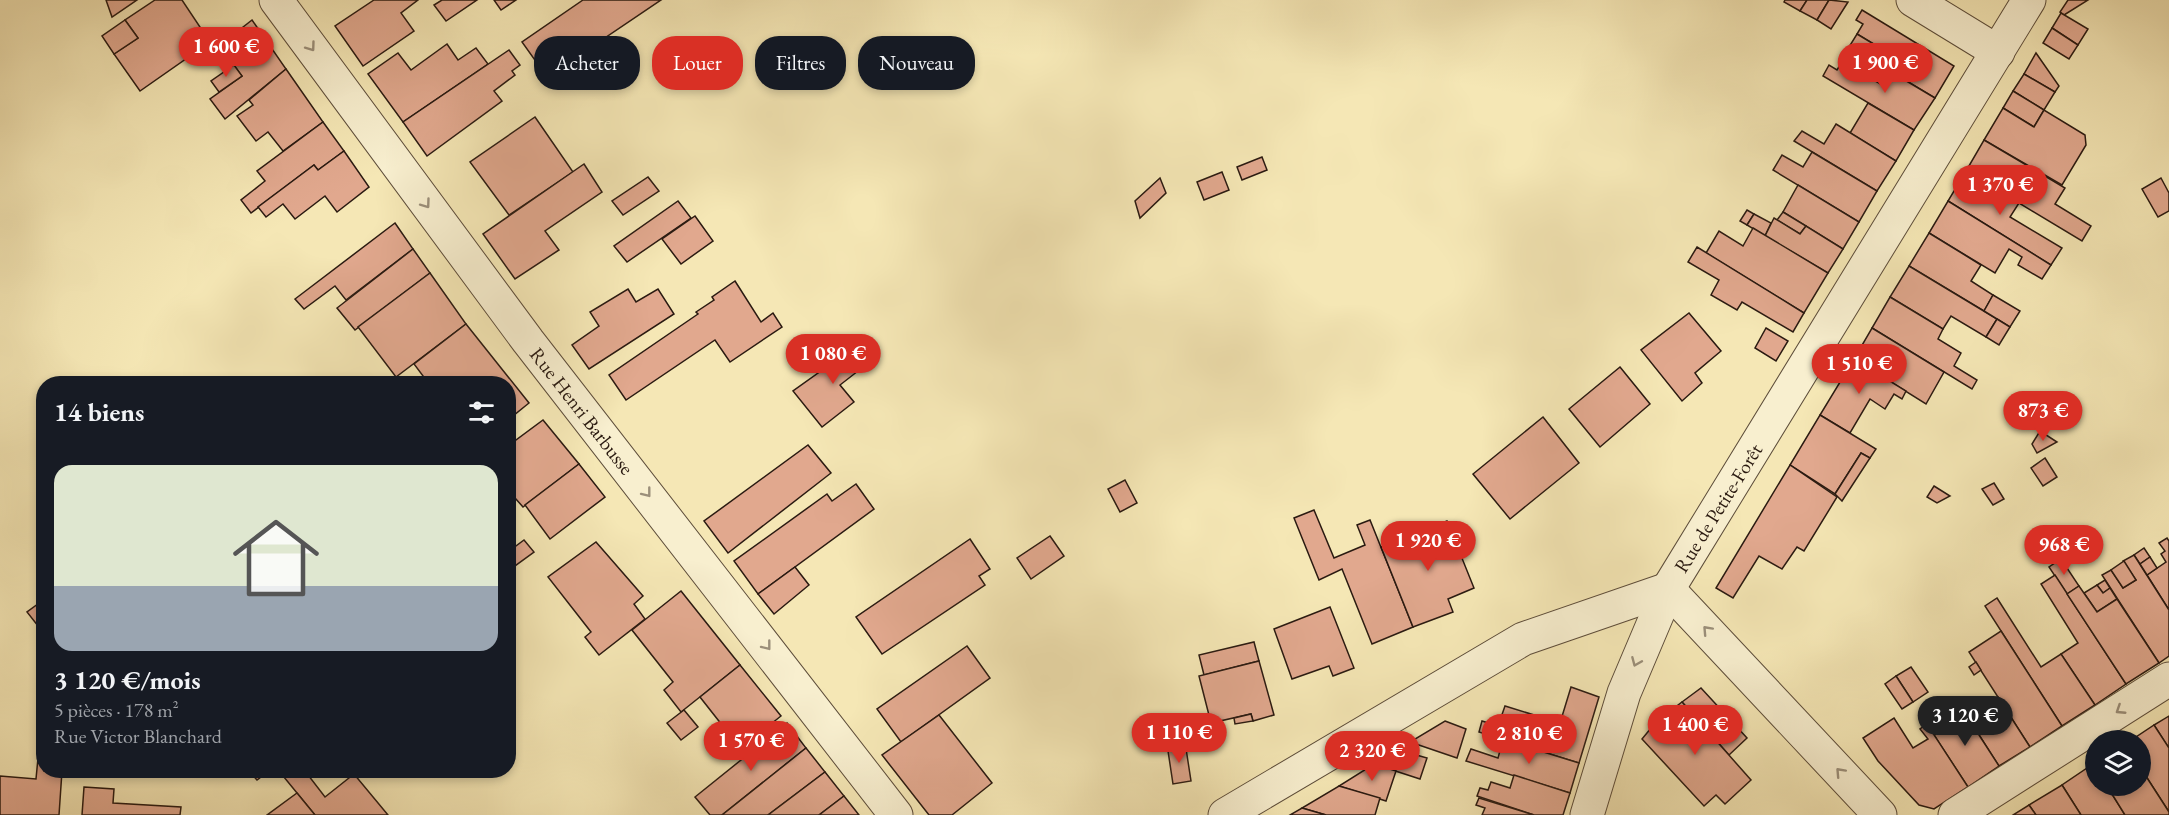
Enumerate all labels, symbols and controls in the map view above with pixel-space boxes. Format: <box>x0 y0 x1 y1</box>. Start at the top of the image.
pin: 1 600 € <box>171 27 281 78</box>
text: 1 600 € <box>193 33 259 59</box>
chip: Acheter <box>534 36 640 90</box>
chip: Louer <box>652 36 743 90</box>
chip: Filtres <box>755 36 846 90</box>
chip: Nouveau <box>858 36 975 90</box>
one-way arrow <box>304 41 315 52</box>
pin: 1 900 € <box>1830 43 1940 94</box>
text: 1 900 € <box>1852 49 1918 75</box>
pin: 1 370 € <box>1945 165 2055 216</box>
text: 1 370 € <box>1967 171 2033 197</box>
one-way arrow <box>419 198 430 209</box>
pin: 1 080 € <box>778 334 888 385</box>
text: 1 080 € <box>800 340 866 366</box>
street label: Rue Henri Barbusse <box>524 342 640 480</box>
pin: 1 510 € <box>1804 344 1914 395</box>
text: 1 510 € <box>1826 350 1892 376</box>
pin: 873 € <box>2001 391 2085 442</box>
text: 14 biens <box>54 395 144 429</box>
icon: filters <box>465 396 498 429</box>
text: 873 € <box>2017 397 2069 423</box>
street label: Rue de Petite-Forêt <box>1668 438 1768 577</box>
one-way arrow <box>639 486 650 497</box>
icon: home <box>222 504 330 612</box>
pin: 1 920 € <box>1373 521 1483 572</box>
pin: 968 € <box>2022 525 2106 576</box>
text: 1 920 € <box>1395 527 1461 553</box>
text: 968 € <box>2038 531 2090 557</box>
one-way arrow <box>1703 627 1714 637</box>
one-way arrow <box>759 640 770 651</box>
one-way arrow <box>1631 656 1643 667</box>
text: 3 120 €/mois <box>54 663 201 697</box>
pin: 3 120 € <box>1910 696 2020 747</box>
text: 5 pièces · 178 m² <box>54 697 179 723</box>
text: 3 120 € <box>1932 702 1998 728</box>
one-way arrow <box>2116 703 2127 714</box>
pin: 1 400 € <box>1640 705 1750 756</box>
text: 1 400 € <box>1662 711 1728 737</box>
pin: 1 110 € <box>1124 713 1234 764</box>
pin: 2 810 € <box>1474 714 1584 765</box>
text: 1 110 € <box>1146 719 1212 745</box>
text: 2 810 € <box>1496 720 1562 746</box>
pin: 1 570 € <box>696 721 806 772</box>
text: Rue Victor Blanchard <box>54 723 222 749</box>
text: 1 570 € <box>718 727 784 753</box>
map controls <box>2085 730 2151 796</box>
button: layers <box>2085 730 2151 796</box>
pin: 2 320 € <box>1317 731 1427 782</box>
text: 2 320 € <box>1339 737 1405 763</box>
one-way arrow <box>1836 769 1847 779</box>

